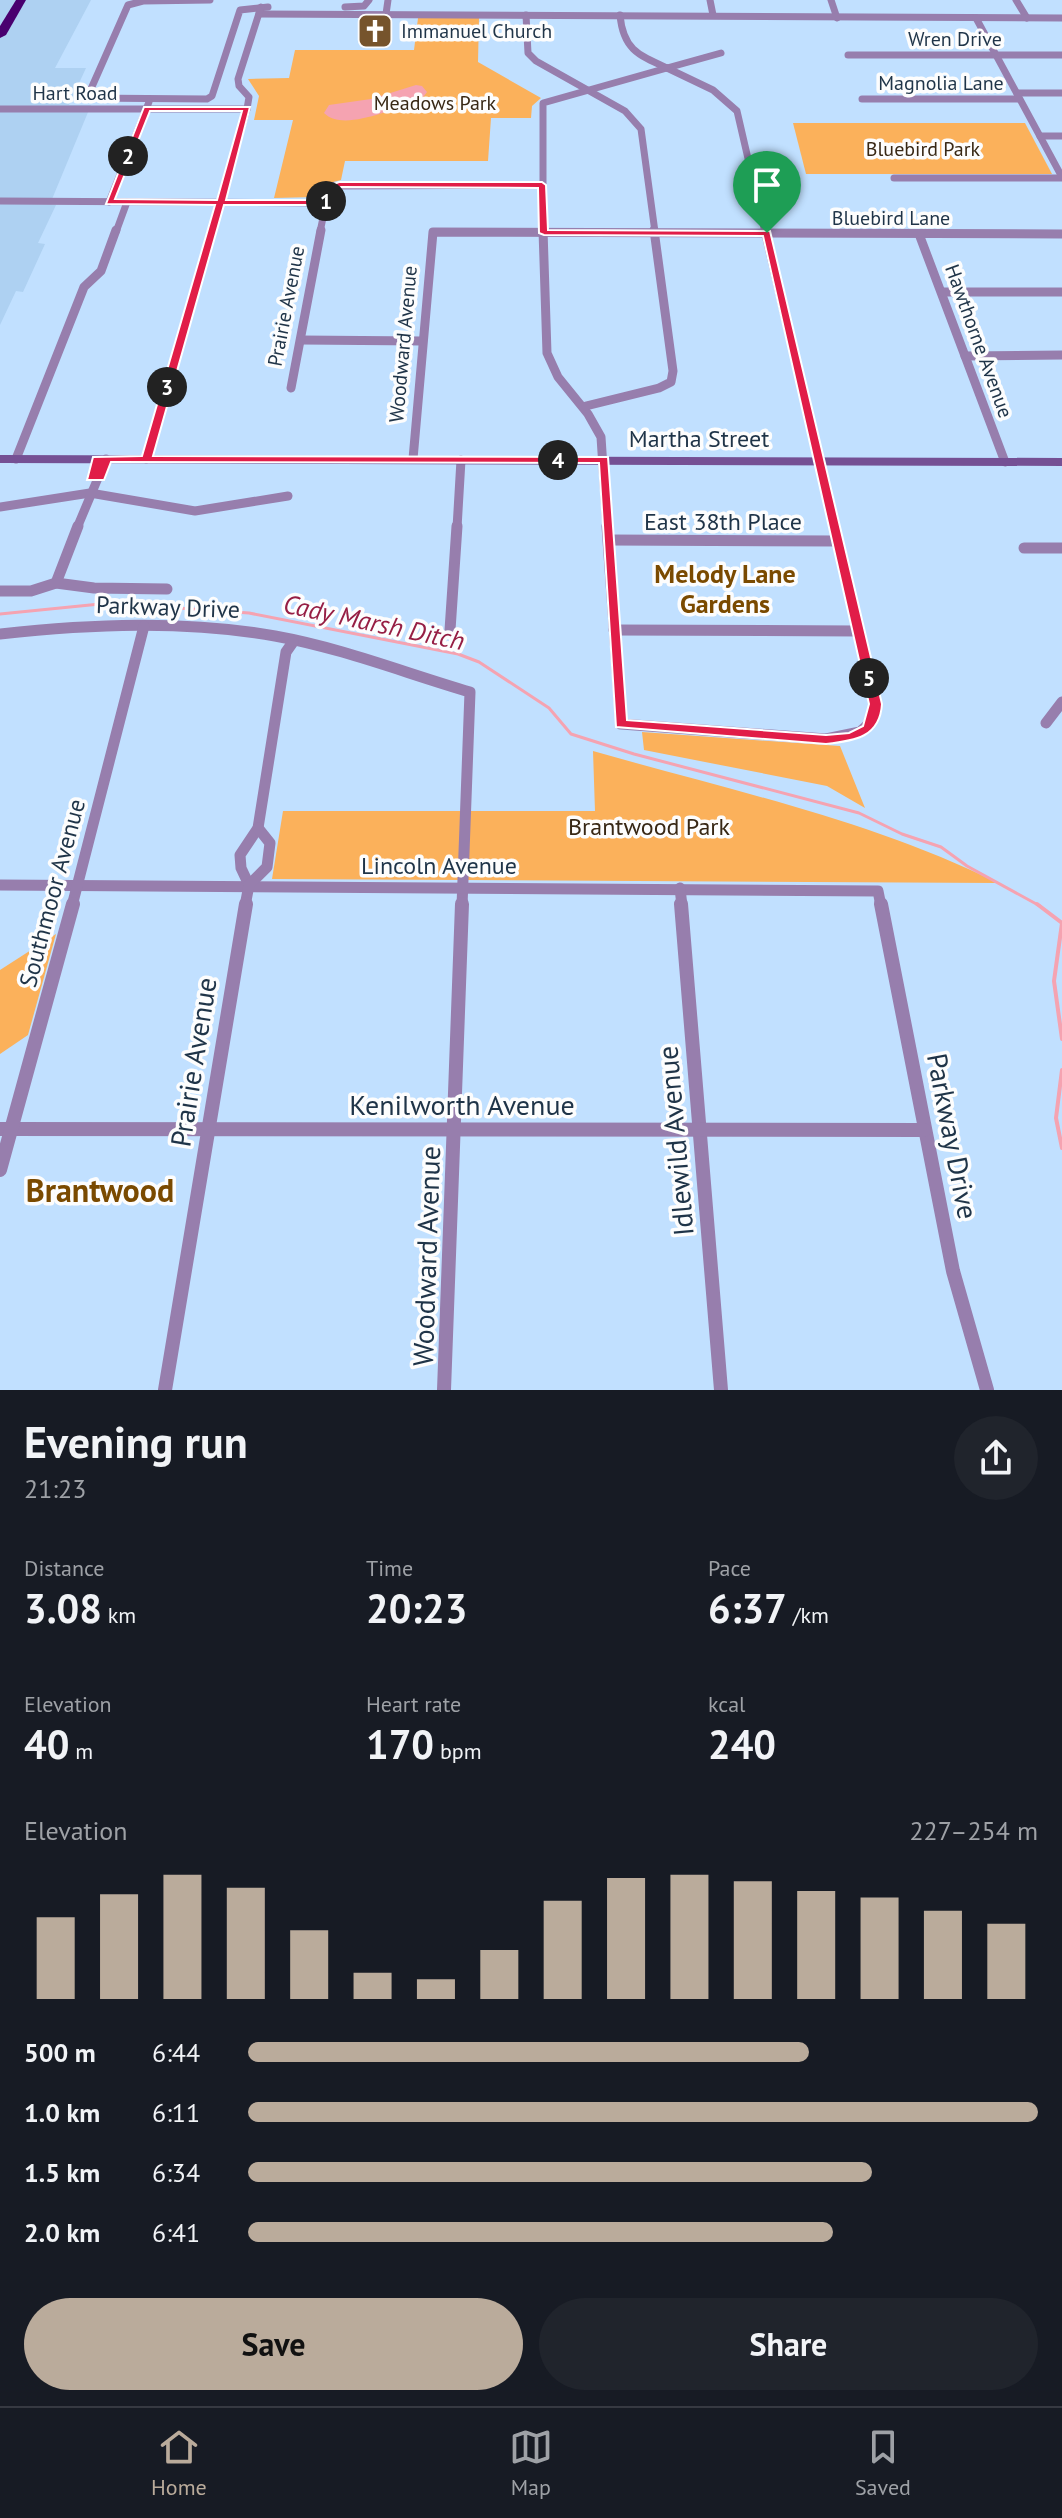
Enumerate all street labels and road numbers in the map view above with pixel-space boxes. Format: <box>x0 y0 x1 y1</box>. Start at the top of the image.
street label: Wren Drive <box>908 26 1002 52</box>
street label: Magnolia Lane <box>878 70 1004 96</box>
street label: Hart Road <box>32 80 118 106</box>
street label: Bluebird Lane <box>832 205 950 231</box>
street label: Prairie Avenue <box>262 244 310 368</box>
street label: Hawthorne Avenue <box>939 261 1019 421</box>
street label: Woodward Avenue <box>383 265 423 423</box>
street label: Martha Street <box>629 423 769 454</box>
street label: East 38th Place <box>644 506 802 537</box>
street label: Parkway Drive <box>95 589 241 625</box>
street label: Southmoor Avenue <box>12 795 92 991</box>
street label: Lincoln Avenue <box>361 850 517 881</box>
street label: Prairie Avenue <box>161 975 225 1149</box>
street label: Idlewild Avenue <box>648 1044 702 1238</box>
street label: Parkway Drive <box>919 1050 987 1222</box>
street label: Kenilworth Avenue <box>349 1086 575 1123</box>
street label: Woodward Avenue <box>404 1145 448 1367</box>

